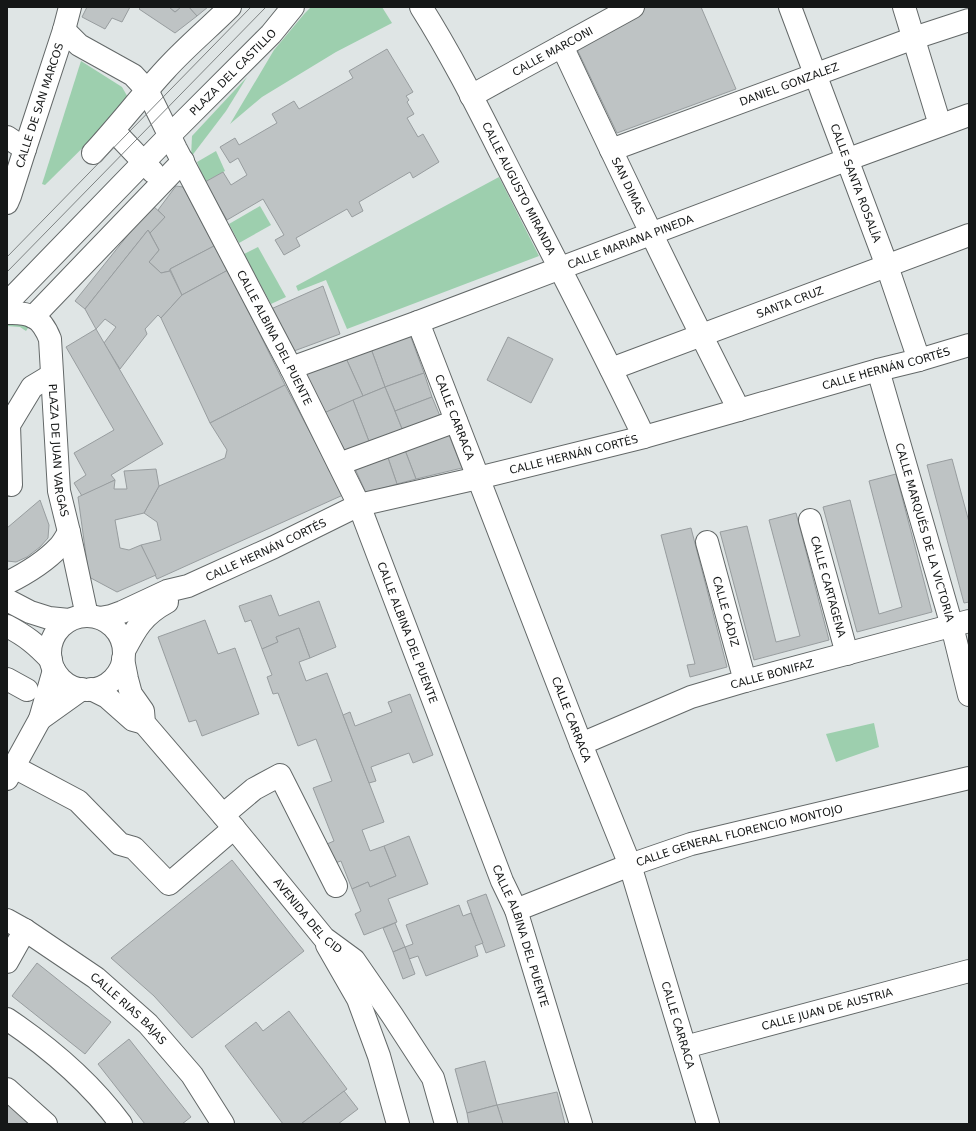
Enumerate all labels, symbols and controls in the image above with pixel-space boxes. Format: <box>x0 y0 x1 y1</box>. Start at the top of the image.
street label: CALLE MARCONI <box>510 24 595 79</box>
street label: PLAZA DEL CASTILLO <box>187 26 279 118</box>
street label: CALLE DE SAN MARCOS <box>13 41 66 169</box>
street label: DANIEL GONZALEZ <box>738 60 841 108</box>
street label: CALLE AUGUSTO MIRANDA <box>479 120 559 257</box>
street label: CALLE SANTA ROSALÍA <box>828 122 884 245</box>
street label: SAN DIMAS <box>609 155 648 217</box>
street label: CALLE MARIANA PINEDA <box>565 212 695 271</box>
street label: CALLE ALBINA DEL PUENTE <box>234 268 315 407</box>
street label: SANTA CRUZ <box>755 283 826 321</box>
street label: CALLE HERNÁN CORTÉS <box>821 345 952 392</box>
street label: CALLE CARRACA <box>432 373 477 462</box>
street label: PLAZA DE JUAN VARGAS <box>46 383 72 518</box>
street label: CALLE HERNÁN CORTÉS <box>508 432 639 477</box>
street label: CALLE MARQUÉS DE LA VICTORIA <box>893 441 957 624</box>
street label: CALLE HERNÁN CORTÉS <box>203 516 328 584</box>
street label: CALLE CARTAGENA <box>808 534 849 639</box>
street label: CALLE ALBINA DEL PUENTE <box>375 560 440 705</box>
street label: CALLE CÁDIZ <box>710 575 742 649</box>
street label: CALLE BONIFAZ <box>729 656 816 691</box>
street label: CALLE CARRACA <box>549 675 594 764</box>
street label: CALLE GENERAL FLORENCIO MONTOJO <box>634 802 844 869</box>
street label: CALLE ALBINA DEL PUENTE <box>490 863 552 1009</box>
street label: AVENIDA DEL CID <box>271 875 345 956</box>
street label: CALLE RIAS BAJAS <box>88 970 169 1047</box>
street label: CALLE CARRACA <box>659 980 698 1071</box>
street label: CALLE JUAN DE AUSTRIA <box>760 985 894 1033</box>

